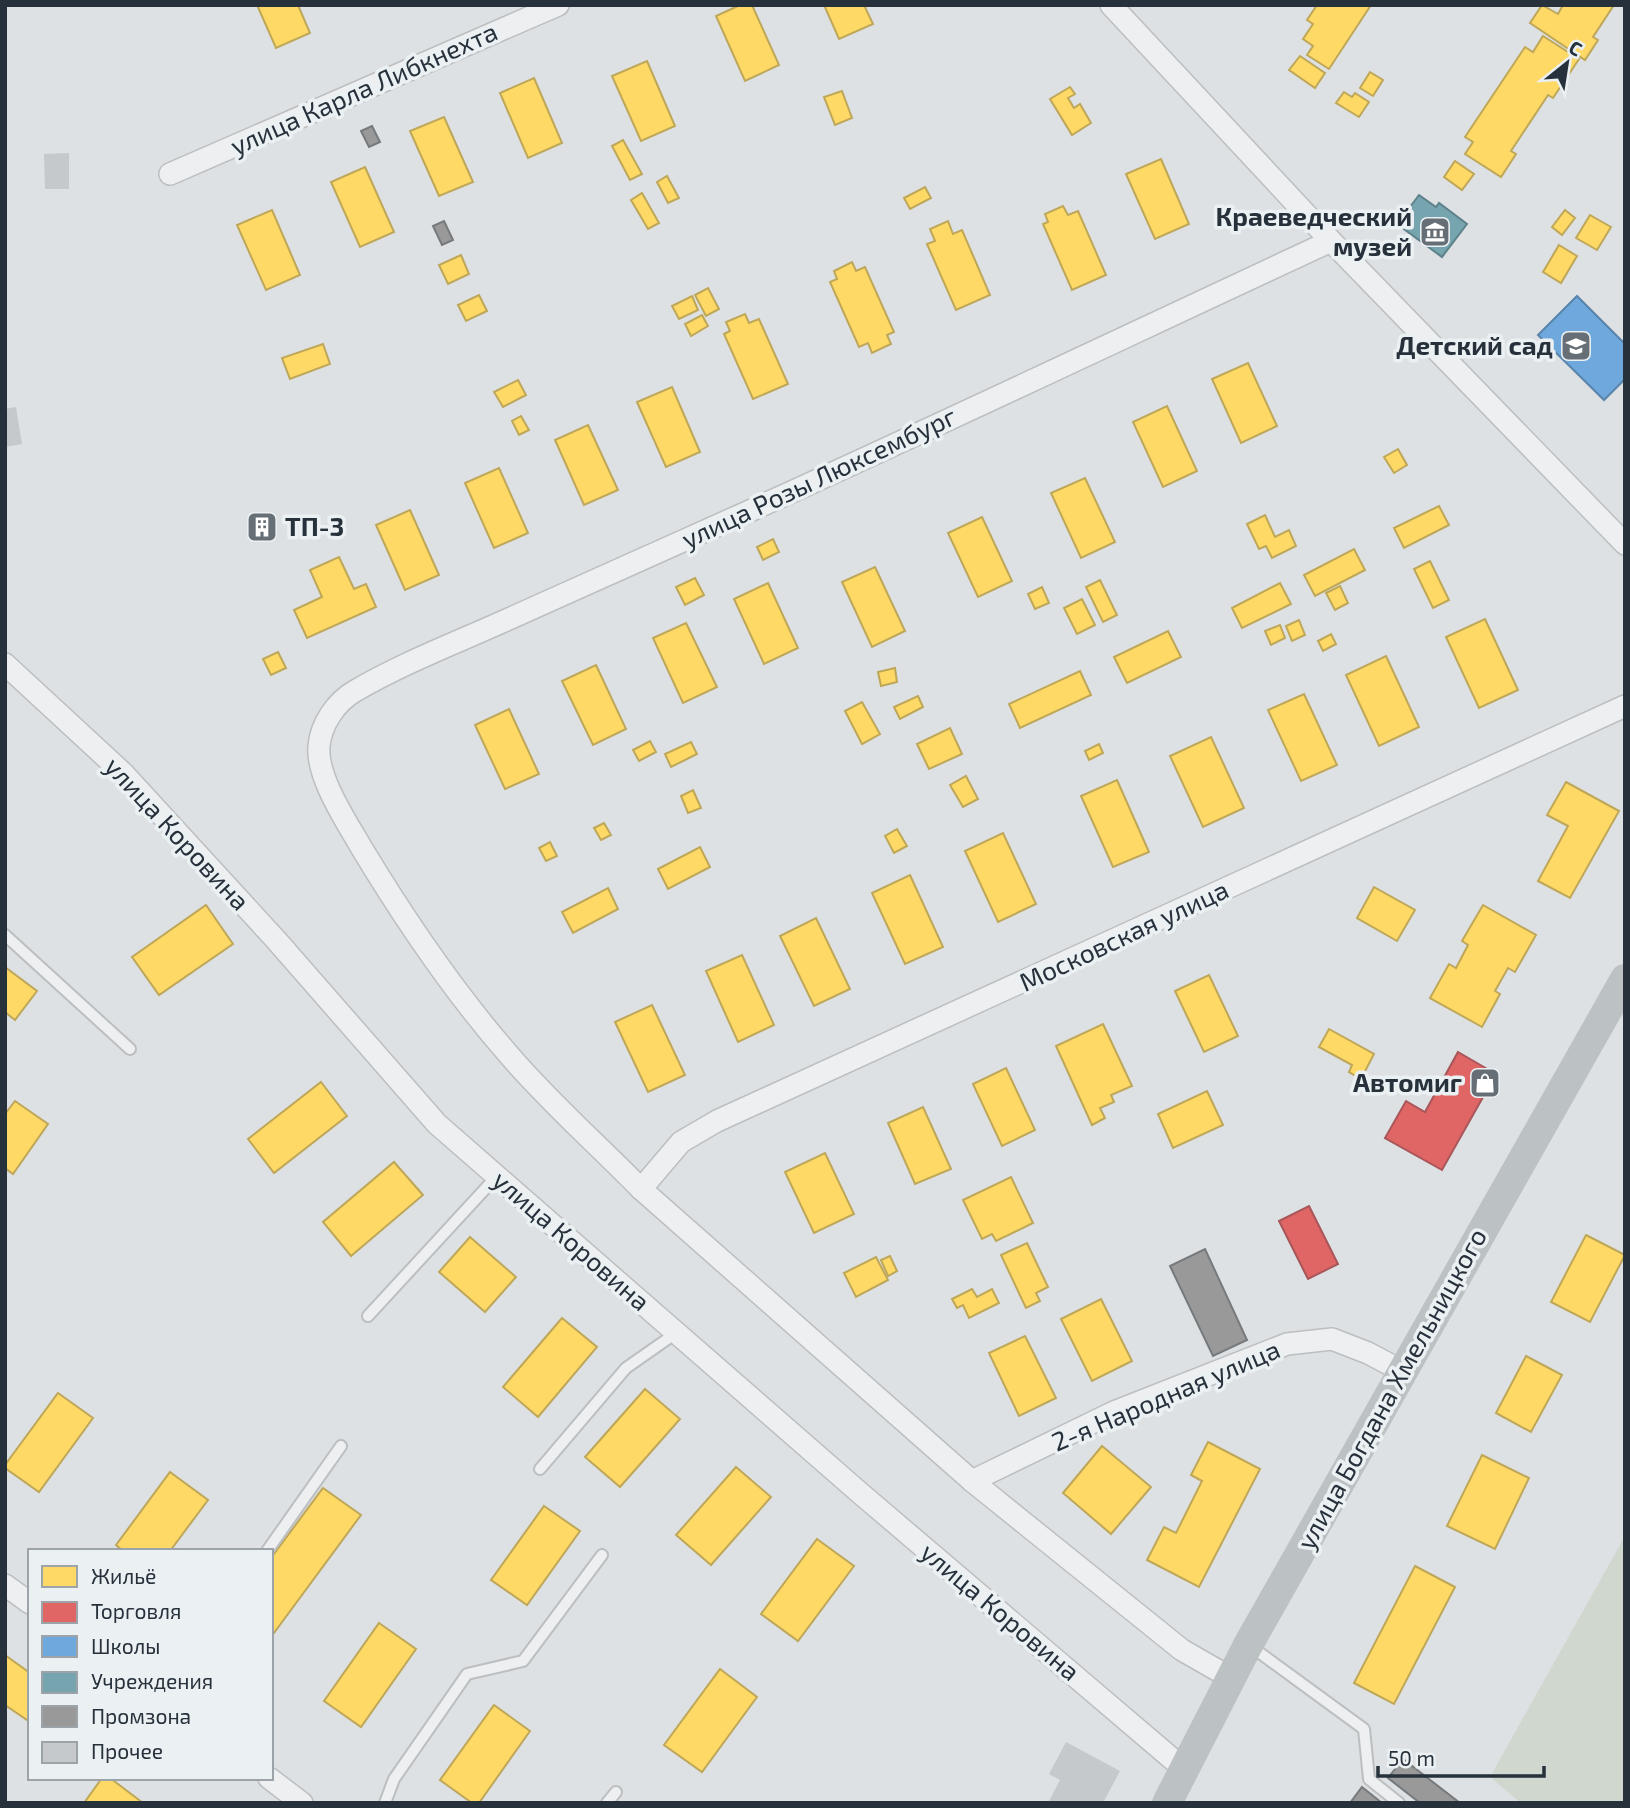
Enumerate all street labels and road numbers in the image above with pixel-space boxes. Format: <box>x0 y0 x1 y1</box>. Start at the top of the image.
street label: улица Карла Либкнехта <box>225 15 502 161</box>
street label: улица Розы Люксембург <box>676 399 961 555</box>
street label: улица Коровина <box>99 750 257 917</box>
street label: Московская улица <box>1014 873 1233 998</box>
street label: улица Коровина <box>487 1163 657 1317</box>
street label: улица Богдана Хмельницкого <box>1289 1222 1493 1555</box>
street label: 2-я Народная улица <box>1047 1333 1285 1458</box>
street label: улица Коровина <box>915 1535 1087 1687</box>

